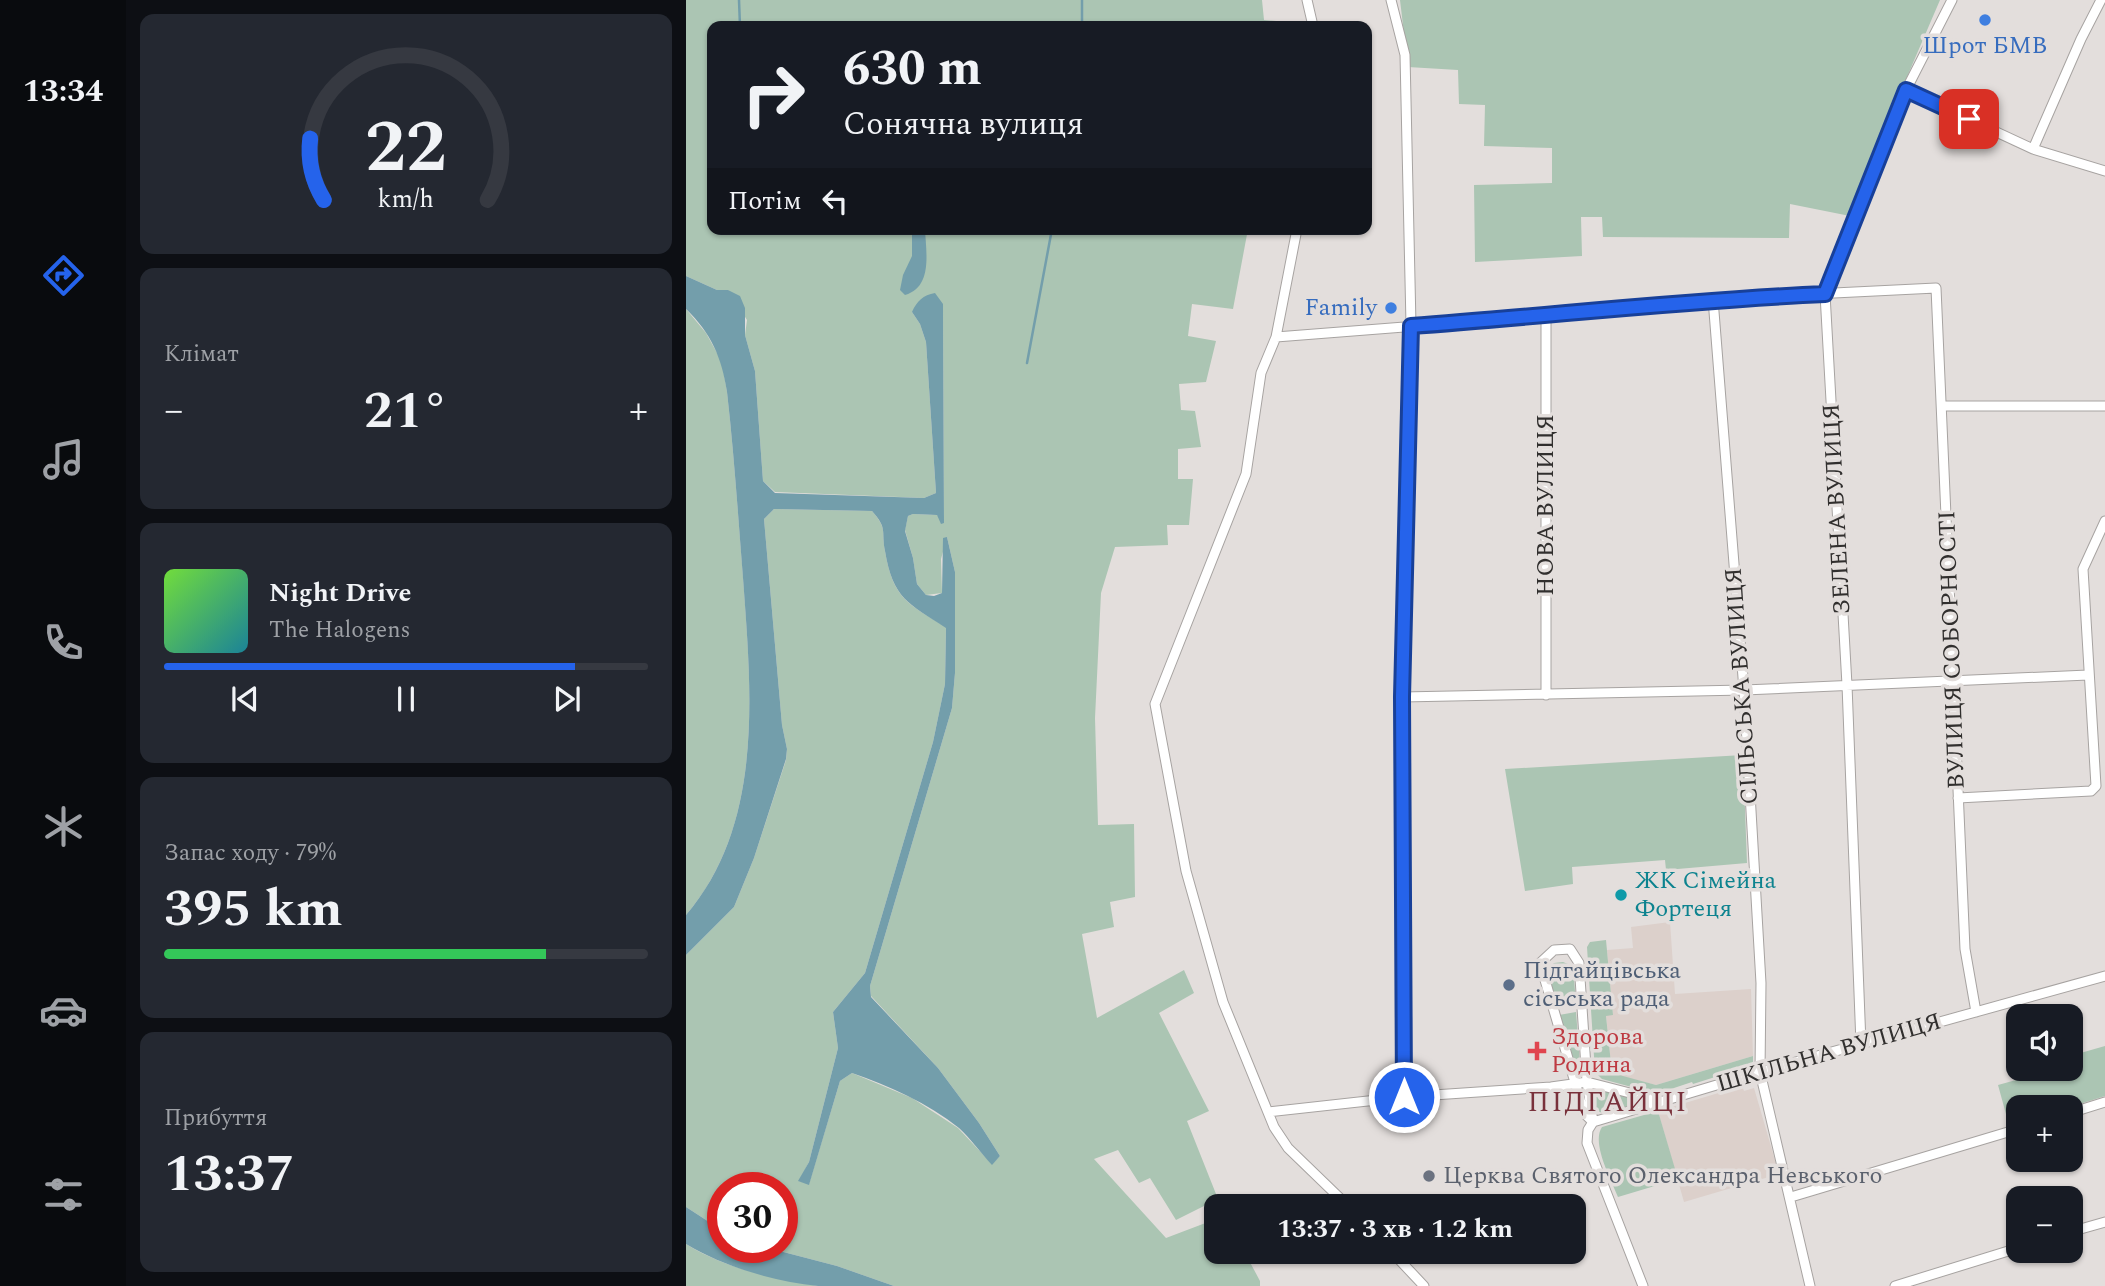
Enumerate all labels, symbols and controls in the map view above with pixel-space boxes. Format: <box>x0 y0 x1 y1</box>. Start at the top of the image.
marker: Шрот БМВ <box>1977 12 1993 28</box>
place label: Шрот БМВ <box>1923 28 2047 64</box>
text: 630 m <box>843 32 982 107</box>
icon: right <box>728 49 819 140</box>
text: 13:34 <box>23 67 103 116</box>
pin <box>1939 89 1999 149</box>
text: 22 <box>365 94 447 205</box>
text: Сонячна вулиця <box>843 100 1084 149</box>
icon: arrive <box>1950 100 1988 138</box>
text: km/h <box>378 181 434 219</box>
text: Потім <box>728 181 802 221</box>
icon: left <box>816 182 854 220</box>
icon: directions <box>39 251 88 300</box>
place label: Family <box>1304 290 1378 326</box>
marker: Family <box>1383 300 1399 316</box>
text: Клімат <box>164 337 239 372</box>
text: 21° <box>364 372 448 451</box>
text: − <box>164 382 183 440</box>
text: + <box>629 382 648 440</box>
street label: ЗЕЛЕНА ВУЛИЦЯ <box>1813 402 1861 616</box>
street label: НОВА ВУЛИЦЯ <box>1528 414 1564 596</box>
icon: music <box>39 435 88 484</box>
street label: ВУЛИЦЯ СОБОРНОСТІ <box>1929 510 1975 790</box>
street label: СІЛЬСЬКА ВУЛИЦЯ <box>1716 566 1768 806</box>
text: Night Drive <box>269 573 411 613</box>
text: The Halogens <box>269 613 411 648</box>
icon: phone <box>39 618 88 667</box>
icon: previous <box>226 680 264 718</box>
icon: pause <box>387 680 425 718</box>
icon: next <box>548 680 586 718</box>
icon: climate <box>39 802 88 851</box>
text: Запас ходу · 79% <box>164 836 336 871</box>
place label: ЖК Сімейна Фортеця <box>1635 863 1777 927</box>
text: 395 km <box>164 870 343 949</box>
marker: ЖК Сімейна Фортеця <box>1613 887 1629 903</box>
place label: Підгайцівська сісьська рада <box>1523 953 1681 1017</box>
marker: Підгайцівська сісьська рада <box>1501 977 1517 993</box>
icon: car <box>39 986 88 1035</box>
street label: ШКІЛЬНА ВУЛИЦЯ <box>1712 1004 1946 1102</box>
map controls <box>2006 1004 2083 1263</box>
button: sound <box>2006 1004 2083 1081</box>
place label: Здорова Родина <box>1551 1019 1644 1083</box>
marker: Здорова Родина <box>1529 1043 1545 1059</box>
position arrow <box>1367 1060 1441 1134</box>
district label: ПІДГАЙЦІ <box>1528 1081 1688 1124</box>
button: + <box>2006 1095 2083 1172</box>
text: Прибуття <box>164 1101 267 1136</box>
text: 13:37 <box>164 1135 295 1214</box>
place label: Церква Святого Олександра Невського <box>1443 1158 1882 1194</box>
marker: Церква Святого Олександра Невського <box>1421 1168 1437 1184</box>
icon: filters <box>39 1170 88 1219</box>
speed limit sign: 30 <box>707 1172 798 1263</box>
button: − <box>2006 1186 2083 1263</box>
text: 13:37 · 3 хв · 1.2 km <box>1277 1209 1513 1249</box>

